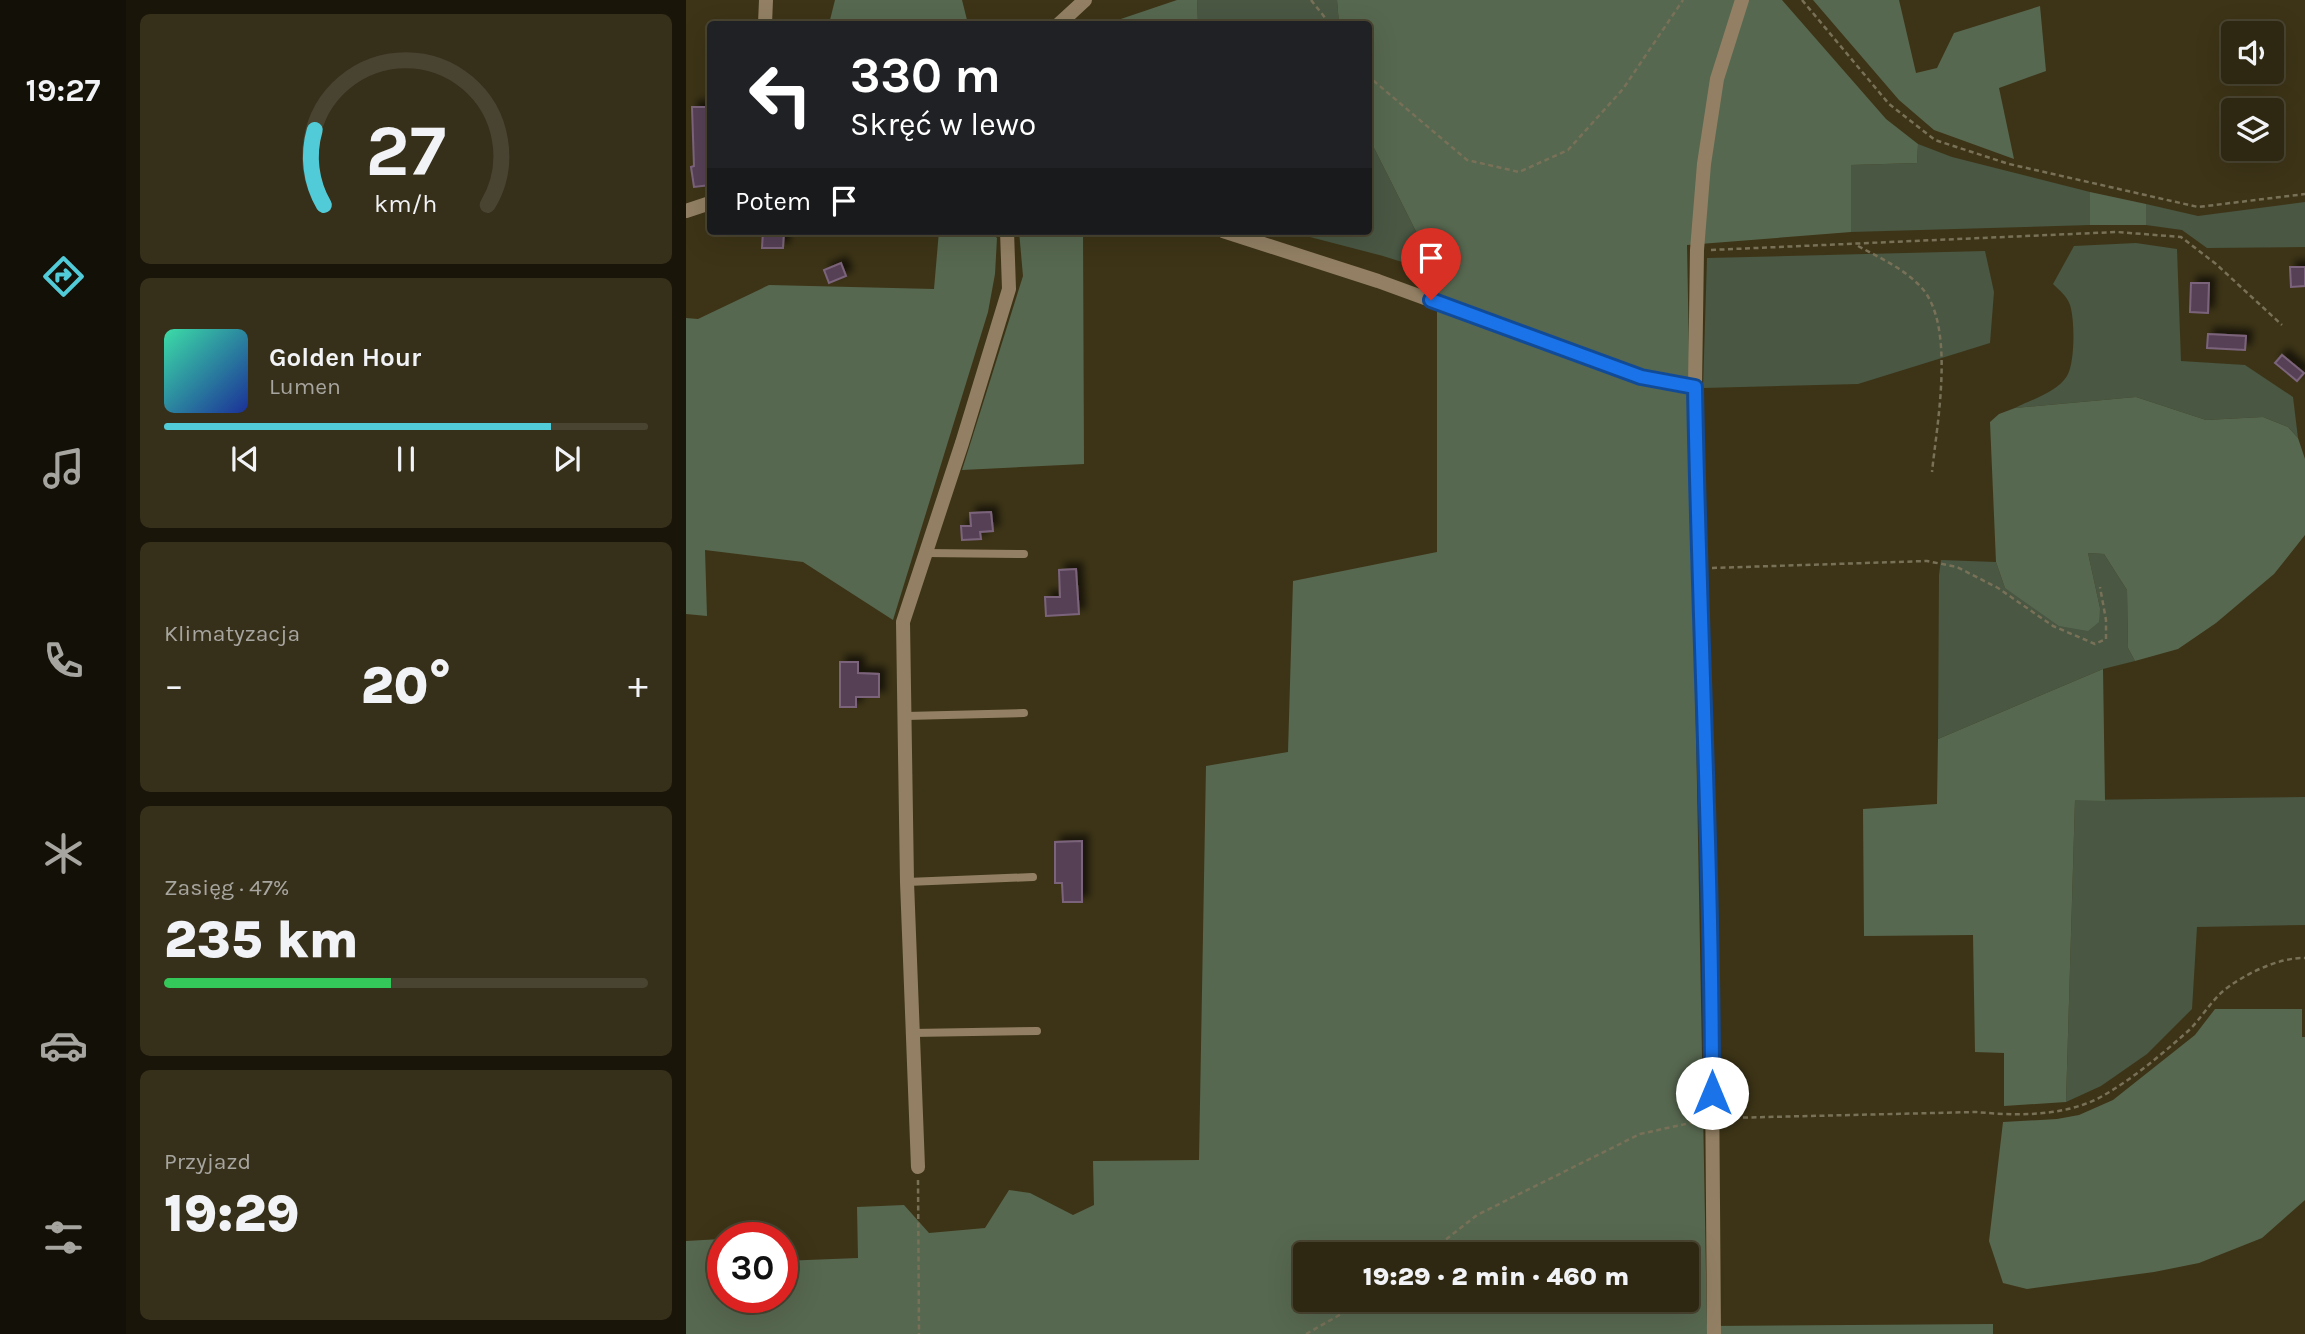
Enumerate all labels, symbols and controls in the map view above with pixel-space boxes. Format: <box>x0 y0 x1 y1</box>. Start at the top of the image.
map controls <box>2221 21 2284 161</box>
button: sound <box>2221 21 2284 84</box>
text: 330 m <box>850 47 1001 104</box>
icon: left <box>735 49 826 140</box>
text: 19:27 <box>26 72 100 109</box>
button: layers <box>2221 98 2284 161</box>
text: Skręć w lewo <box>850 106 1036 143</box>
text: 27 <box>366 108 446 193</box>
icon: arrive <box>825 182 863 220</box>
text: Potem <box>735 186 811 217</box>
text: km/h <box>374 189 438 218</box>
pin <box>1401 228 1461 300</box>
icon: arrive <box>1412 239 1450 277</box>
icon: directions <box>39 252 88 301</box>
text: Golden Hour <box>269 342 421 373</box>
text: Lumen <box>269 373 341 400</box>
icon: previous <box>226 440 264 478</box>
icon: pause <box>387 440 425 478</box>
icon: next <box>548 440 586 478</box>
icon: music <box>39 444 88 493</box>
text: Klimatyzacja <box>164 620 300 647</box>
icon: phone <box>39 636 88 685</box>
text: 20° <box>361 655 451 716</box>
text: − <box>164 663 184 708</box>
text: + <box>628 663 648 708</box>
icon: climate <box>39 829 88 878</box>
text: Zasięg · 47% <box>164 874 289 901</box>
text: 235 km <box>164 909 359 970</box>
icon: car <box>39 1021 88 1070</box>
position arrow <box>1675 1056 1749 1130</box>
text: Przyjazd <box>164 1148 251 1175</box>
text: 19:29 <box>164 1183 300 1244</box>
icon: filters <box>39 1213 88 1262</box>
speed limit sign: 30 <box>707 1222 798 1313</box>
text: 19:29 · 2 min · 460 m <box>1363 1261 1629 1292</box>

